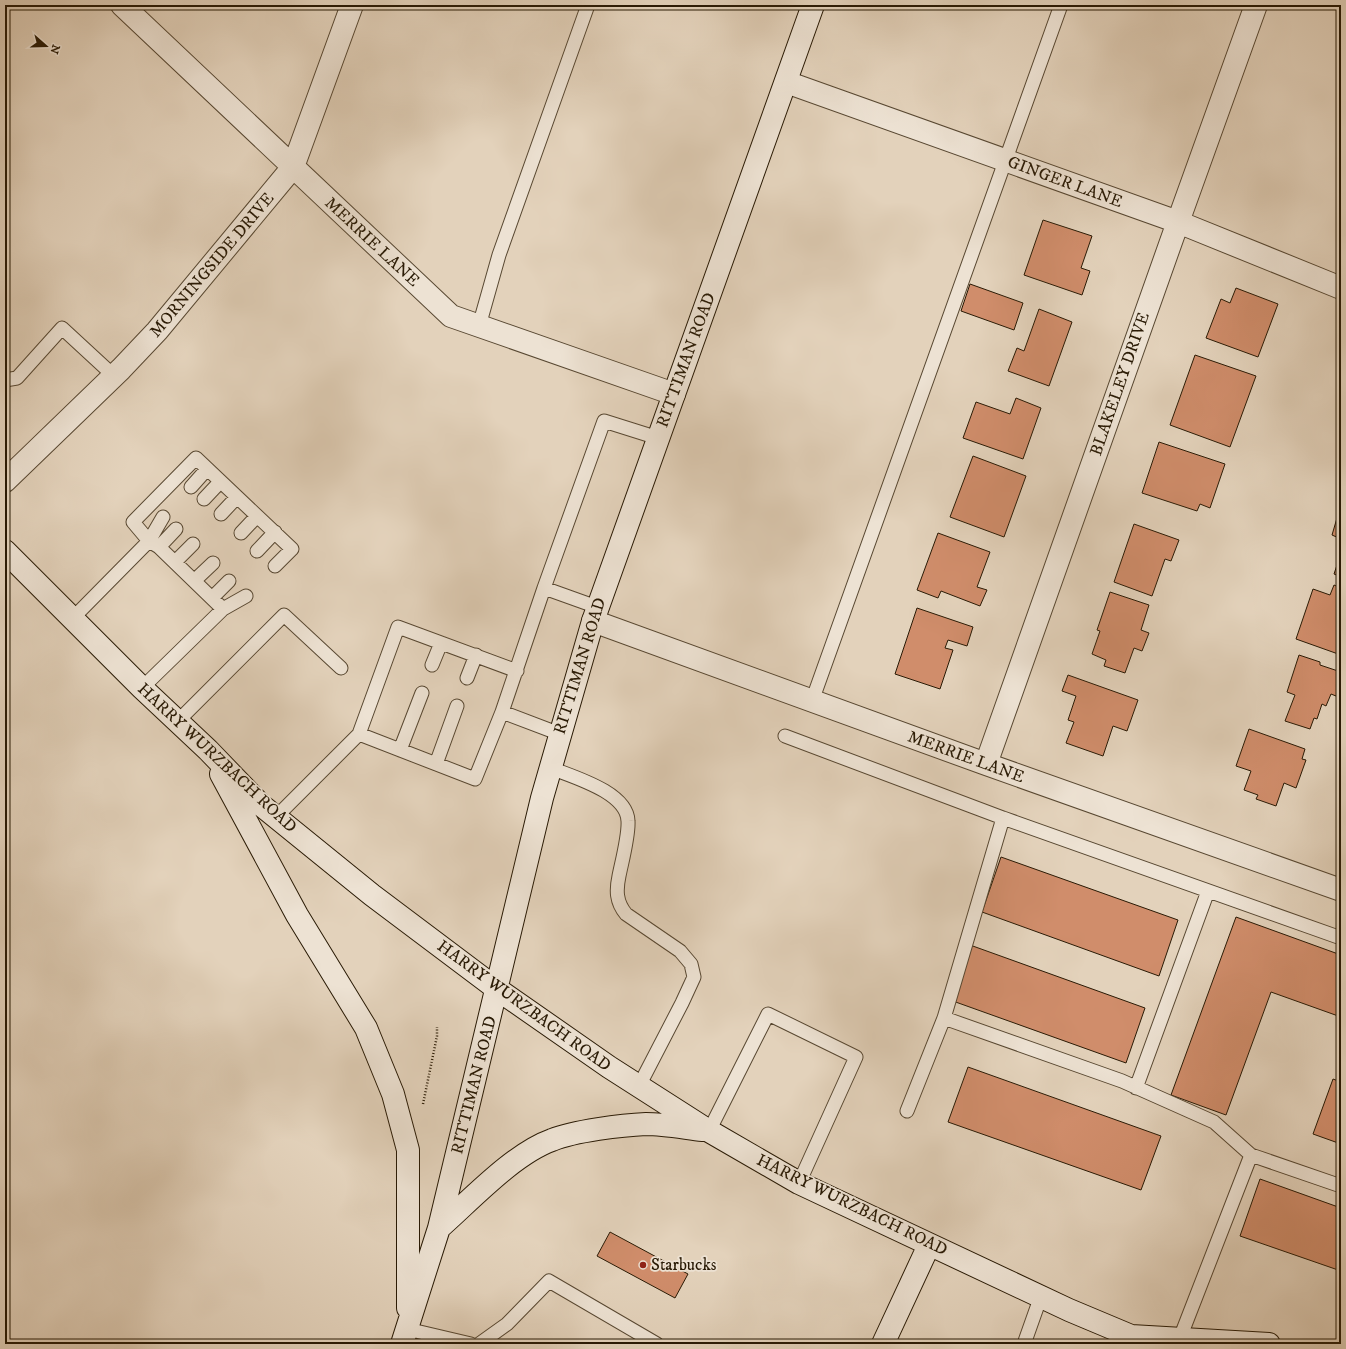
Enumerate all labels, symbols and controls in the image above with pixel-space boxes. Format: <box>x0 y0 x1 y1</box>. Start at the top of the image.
north arrow <box>26 26 66 66</box>
text: N <box>46 42 63 56</box>
street label: GINGER LANE <box>1004 151 1126 213</box>
street label: MORNINGSIDE DRIVE <box>145 188 279 342</box>
street label: MERRIE LANE <box>320 192 424 292</box>
street label: RITTIMAN ROAD <box>651 290 721 430</box>
street label: BLAKELEY DRIVE <box>1085 309 1155 459</box>
street label: RITTIMAN ROAD <box>549 595 611 737</box>
street label: HARRY WURZBACH ROAD <box>133 678 301 838</box>
street label: MERRIE LANE <box>905 726 1027 788</box>
street label: HARRY WURZBACH ROAD <box>433 935 615 1077</box>
street label: RITTIMAN ROAD <box>446 1013 502 1157</box>
street label: HARRY WURZBACH ROAD <box>753 1149 951 1261</box>
place label: Starbucks <box>651 1254 717 1276</box>
marker: Starbucks <box>638 1260 648 1270</box>

